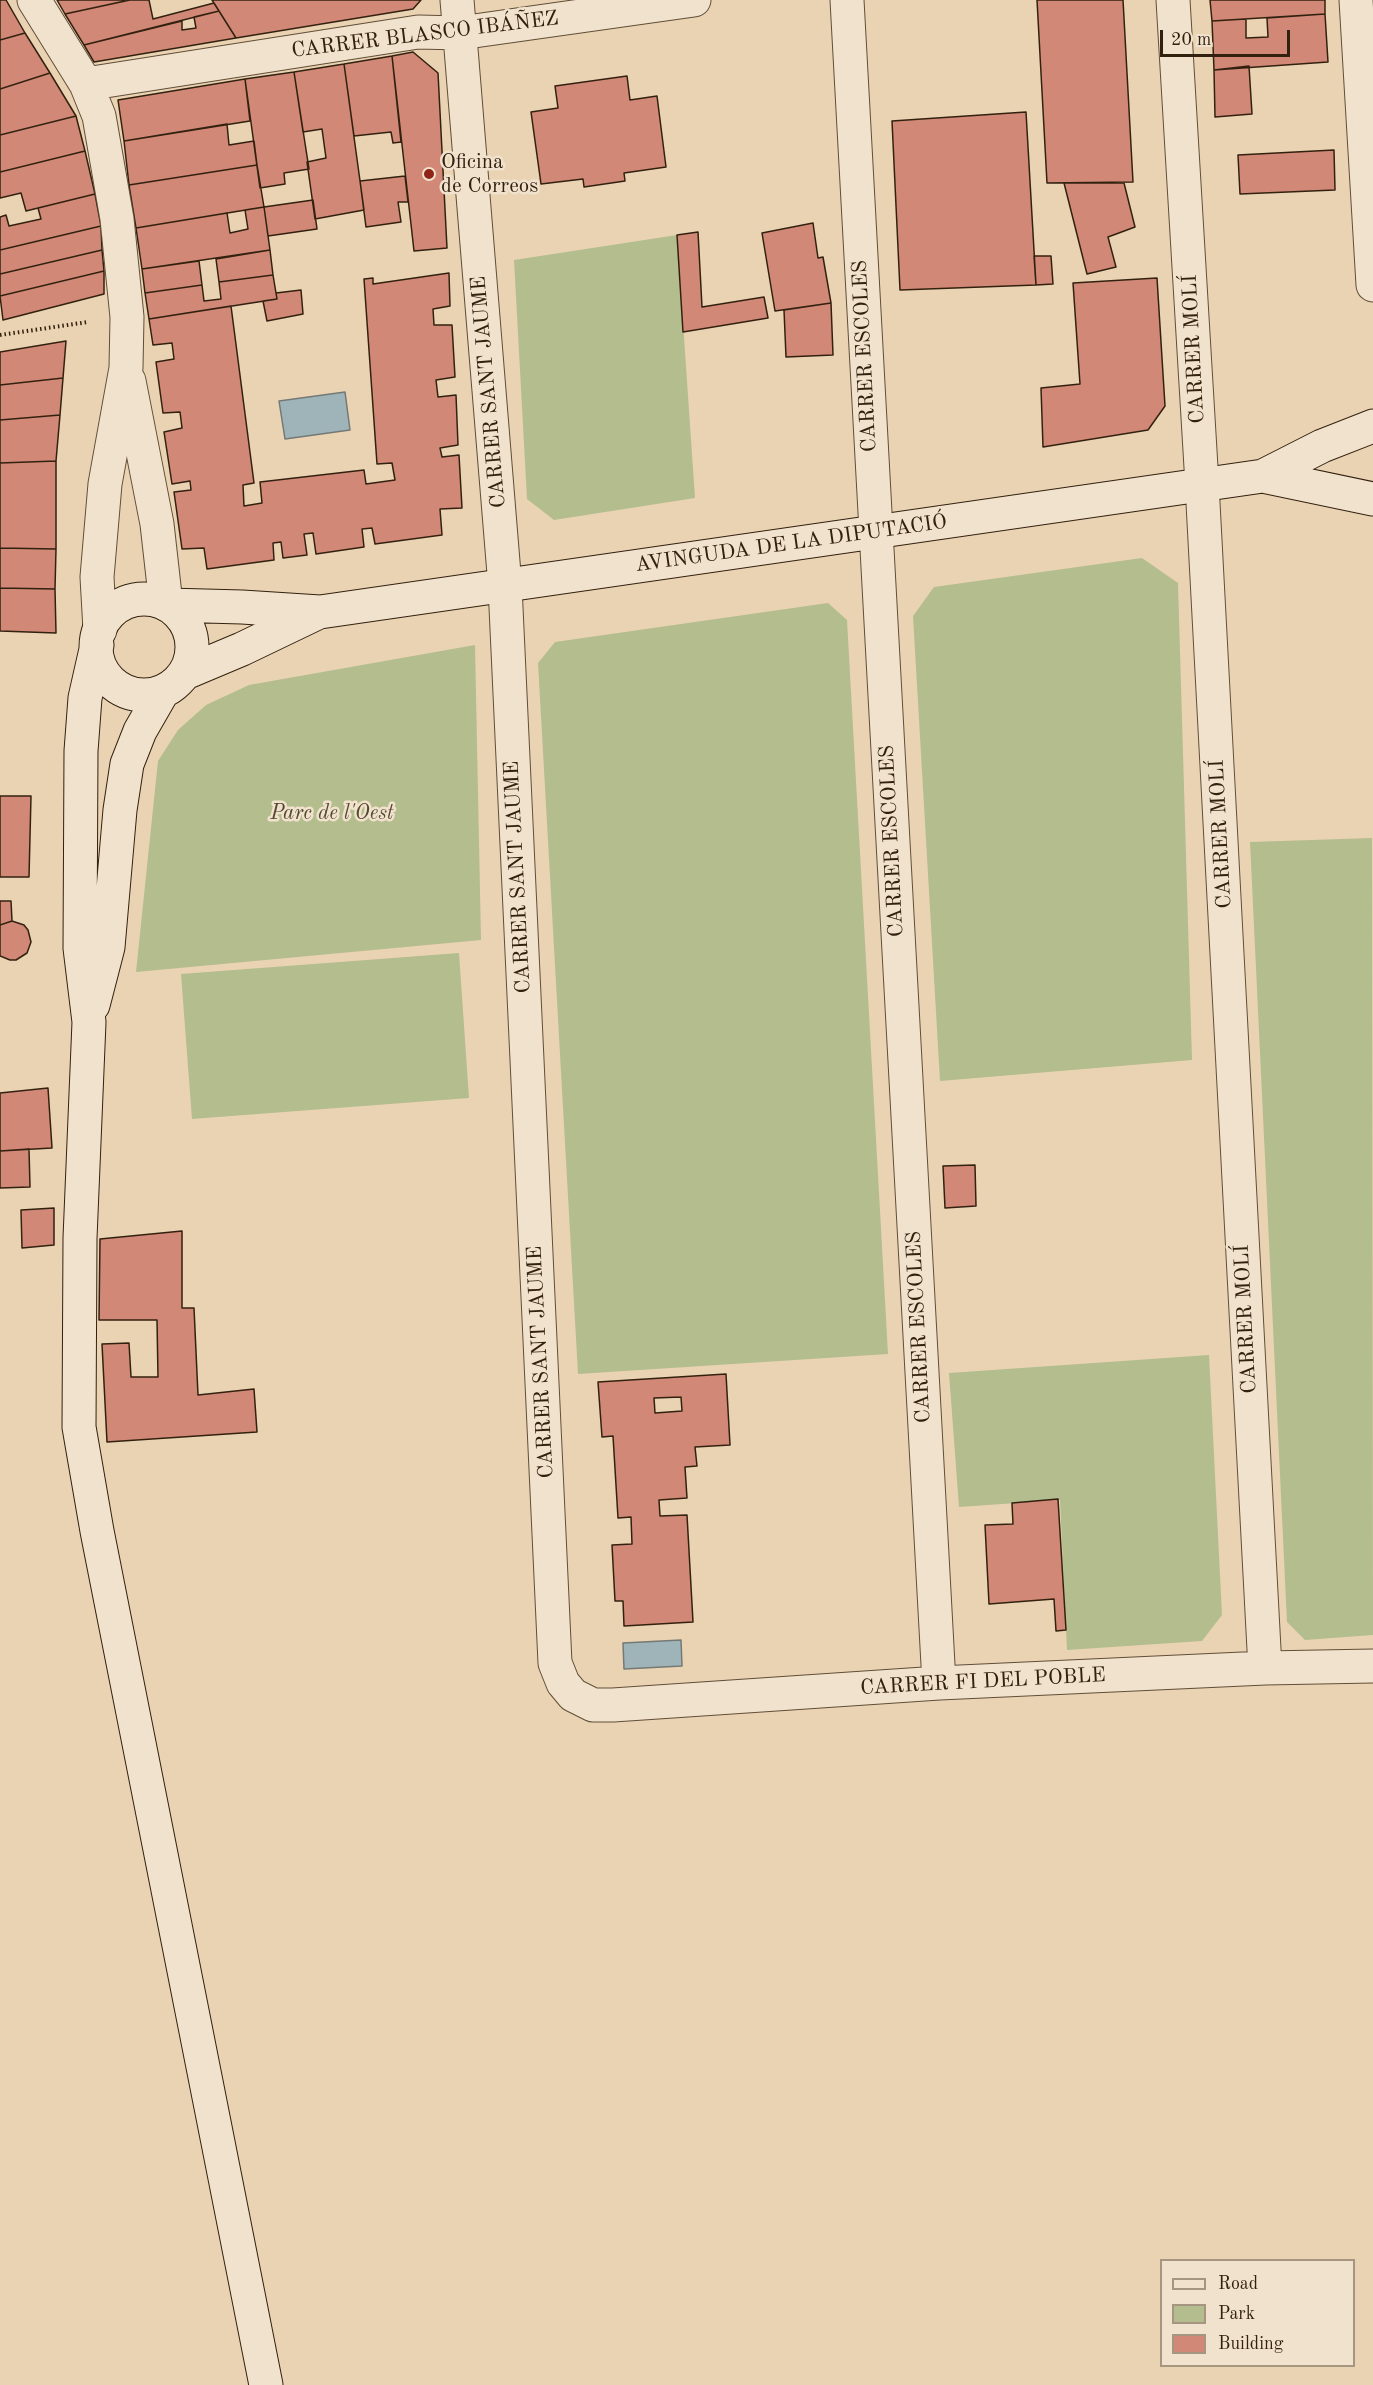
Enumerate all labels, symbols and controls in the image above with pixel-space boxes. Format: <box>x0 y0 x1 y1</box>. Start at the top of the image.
street label: CARRER BLASCO IBÁÑEZ <box>290 6 560 64</box>
scale bar <box>1163 18 1294 56</box>
text: 20 m <box>1171 31 1211 49</box>
place label: Oficina de Correos <box>441 149 538 199</box>
marker: Oficina de Correos <box>422 167 436 181</box>
street label: CARRER ESCOLES <box>847 259 883 453</box>
street label: CARRER MOLÍ <box>1178 274 1210 424</box>
street label: CARRER SANT JAUME <box>466 275 512 509</box>
street label: AVINGUDA DE LA DIPUTACIÓ <box>633 510 949 578</box>
street label: CARRER ESCOLES <box>874 744 910 938</box>
street label: CARRER MOLÍ <box>1205 759 1237 909</box>
street label: CARRER SANT JAUME <box>499 760 537 994</box>
park label: Parc de l'Oest <box>270 800 394 826</box>
street label: CARRER ESCOLES <box>901 1230 937 1424</box>
street label: CARRER MOLÍ <box>1230 1244 1262 1394</box>
street label: CARRER SANT JAUME <box>522 1245 560 1479</box>
street label: CARRER FI DEL POBLE <box>860 1663 1106 1701</box>
legend <box>1160 2259 1355 2367</box>
text: Road <box>1218 2275 1258 2293</box>
text: Park <box>1218 2305 1255 2323</box>
text: Building <box>1218 2335 1283 2353</box>

